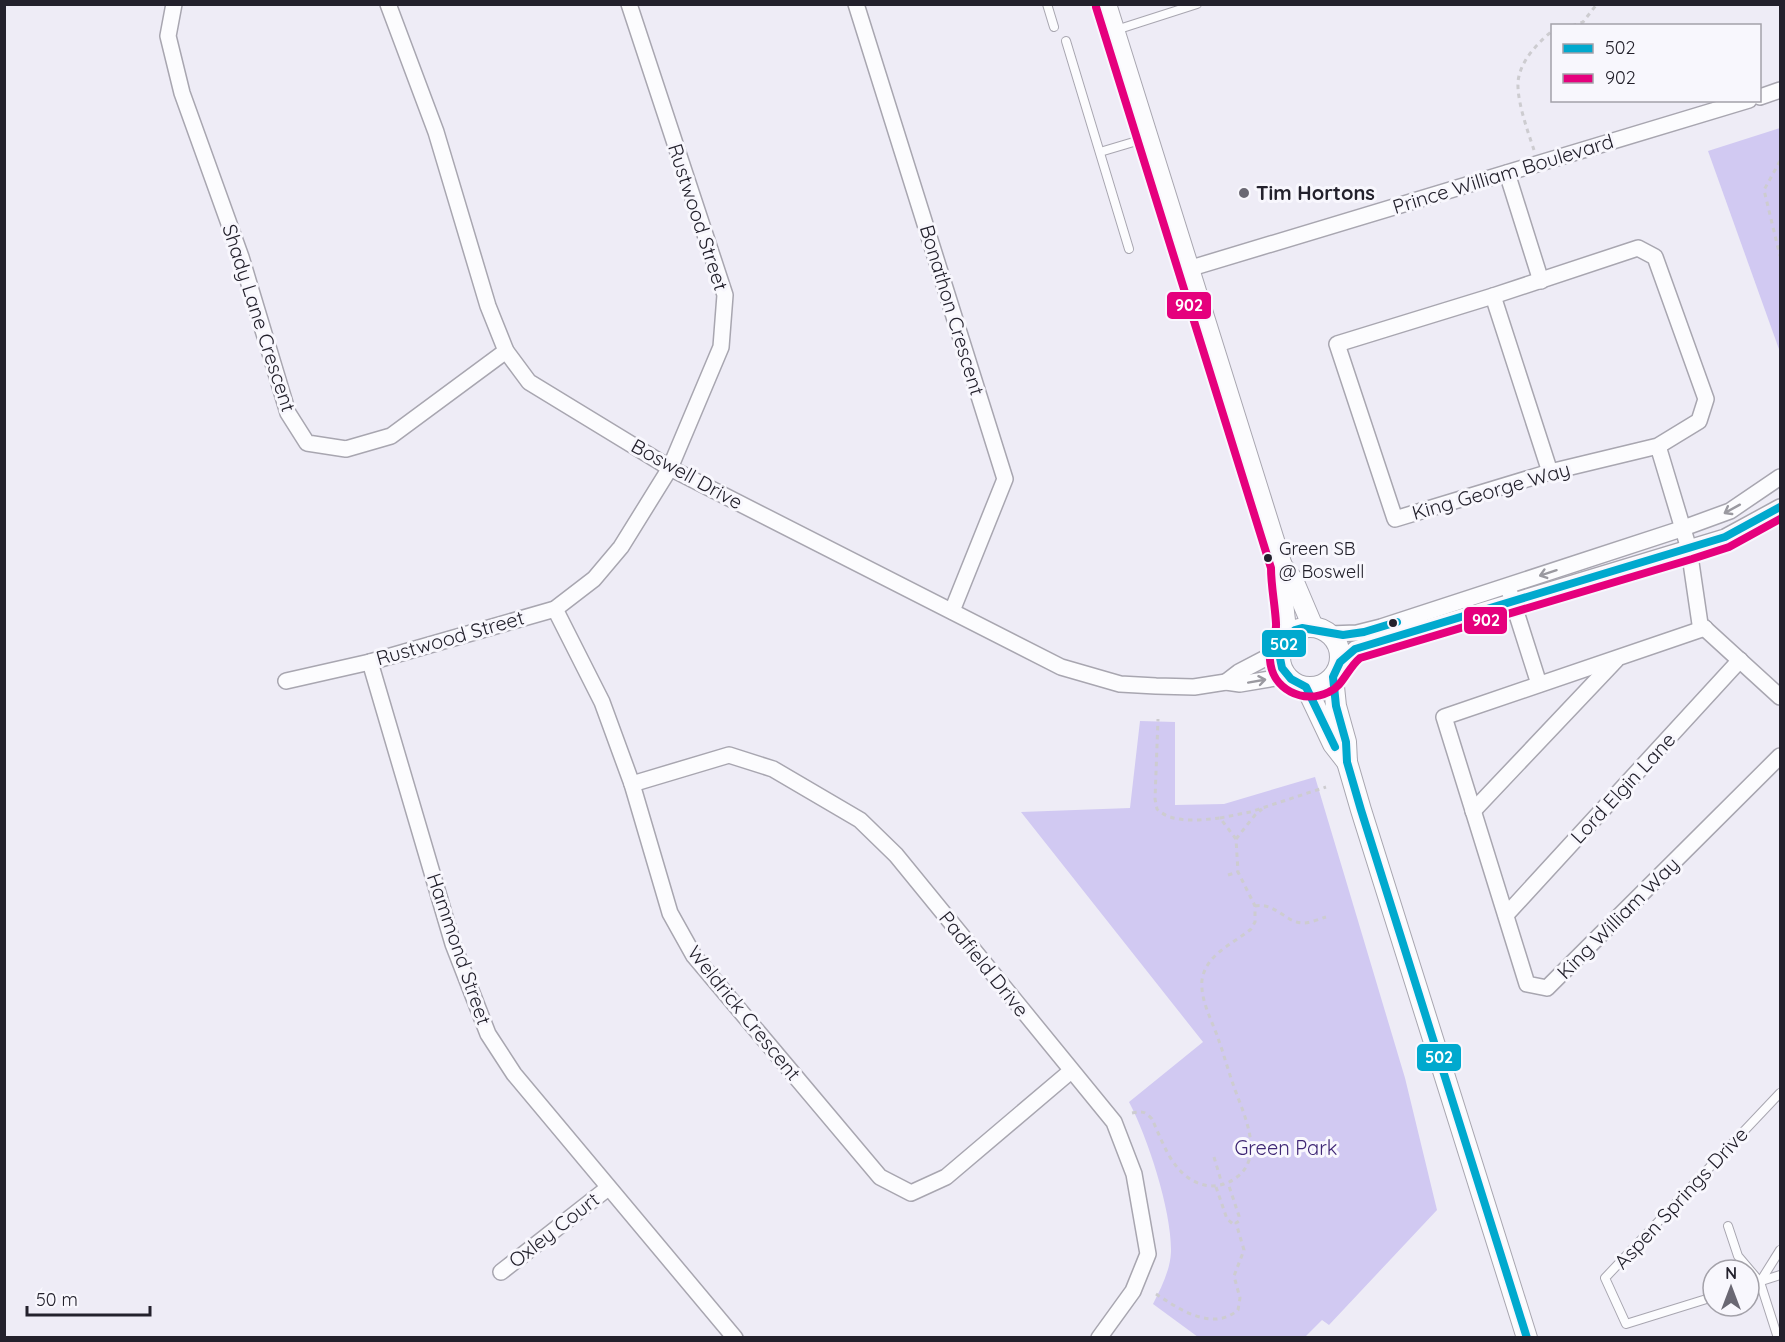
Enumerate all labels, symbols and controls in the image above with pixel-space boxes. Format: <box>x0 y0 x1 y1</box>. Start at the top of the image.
legend <box>1551 24 1761 102</box>
text: 502 <box>1605 36 1636 59</box>
text: 902 <box>1605 66 1636 89</box>
street label: Prince William Boulevard <box>1389 128 1616 219</box>
street label: Rustwood Street <box>663 140 734 294</box>
place label: Tim Hortons <box>1256 180 1375 205</box>
marker: Tim Hortons <box>1237 186 1251 200</box>
street label: Shady Lane Crescent <box>217 221 302 415</box>
street label: Bonathon Crescent <box>915 222 990 398</box>
line badge: 902 <box>1166 291 1212 320</box>
text: 902 <box>1175 295 1203 315</box>
street label: Boswell Drive <box>627 433 747 514</box>
street label: King George Way <box>1409 456 1573 525</box>
one-way arrow <box>1723 504 1741 515</box>
place label: Green SB @ Boswell <box>1279 537 1364 583</box>
marker: Green SB @ Boswell <box>1262 552 1274 564</box>
one-way arrow <box>1539 568 1558 579</box>
street label: Rustwood Street <box>373 604 527 671</box>
line badge: 902 <box>1463 606 1508 635</box>
text: 902 <box>1472 610 1500 630</box>
unlabelled marker <box>1387 617 1399 629</box>
line badge: 502 <box>1261 629 1307 658</box>
text: 502 <box>1270 634 1298 654</box>
one-way arrow <box>1246 675 1266 686</box>
street label: Lord Elgin Lane <box>1565 727 1680 848</box>
street label: King William Way <box>1551 851 1684 984</box>
street label: Hammond Street <box>422 870 497 1028</box>
street label: Padfield Drive <box>934 906 1035 1022</box>
street label: Weldrick Crescent <box>682 940 807 1085</box>
line badge: 502 <box>1416 1043 1462 1072</box>
text: 502 <box>1425 1047 1453 1067</box>
street label: Aspen Springs Drive <box>1608 1122 1753 1274</box>
park label: Green Park <box>1234 1135 1338 1160</box>
street label: Oxley Court <box>503 1186 604 1273</box>
north arrow <box>1701 1258 1761 1318</box>
text: N <box>1725 1263 1737 1283</box>
scale bar <box>27 1279 150 1317</box>
text: 50 m <box>36 1288 78 1311</box>

